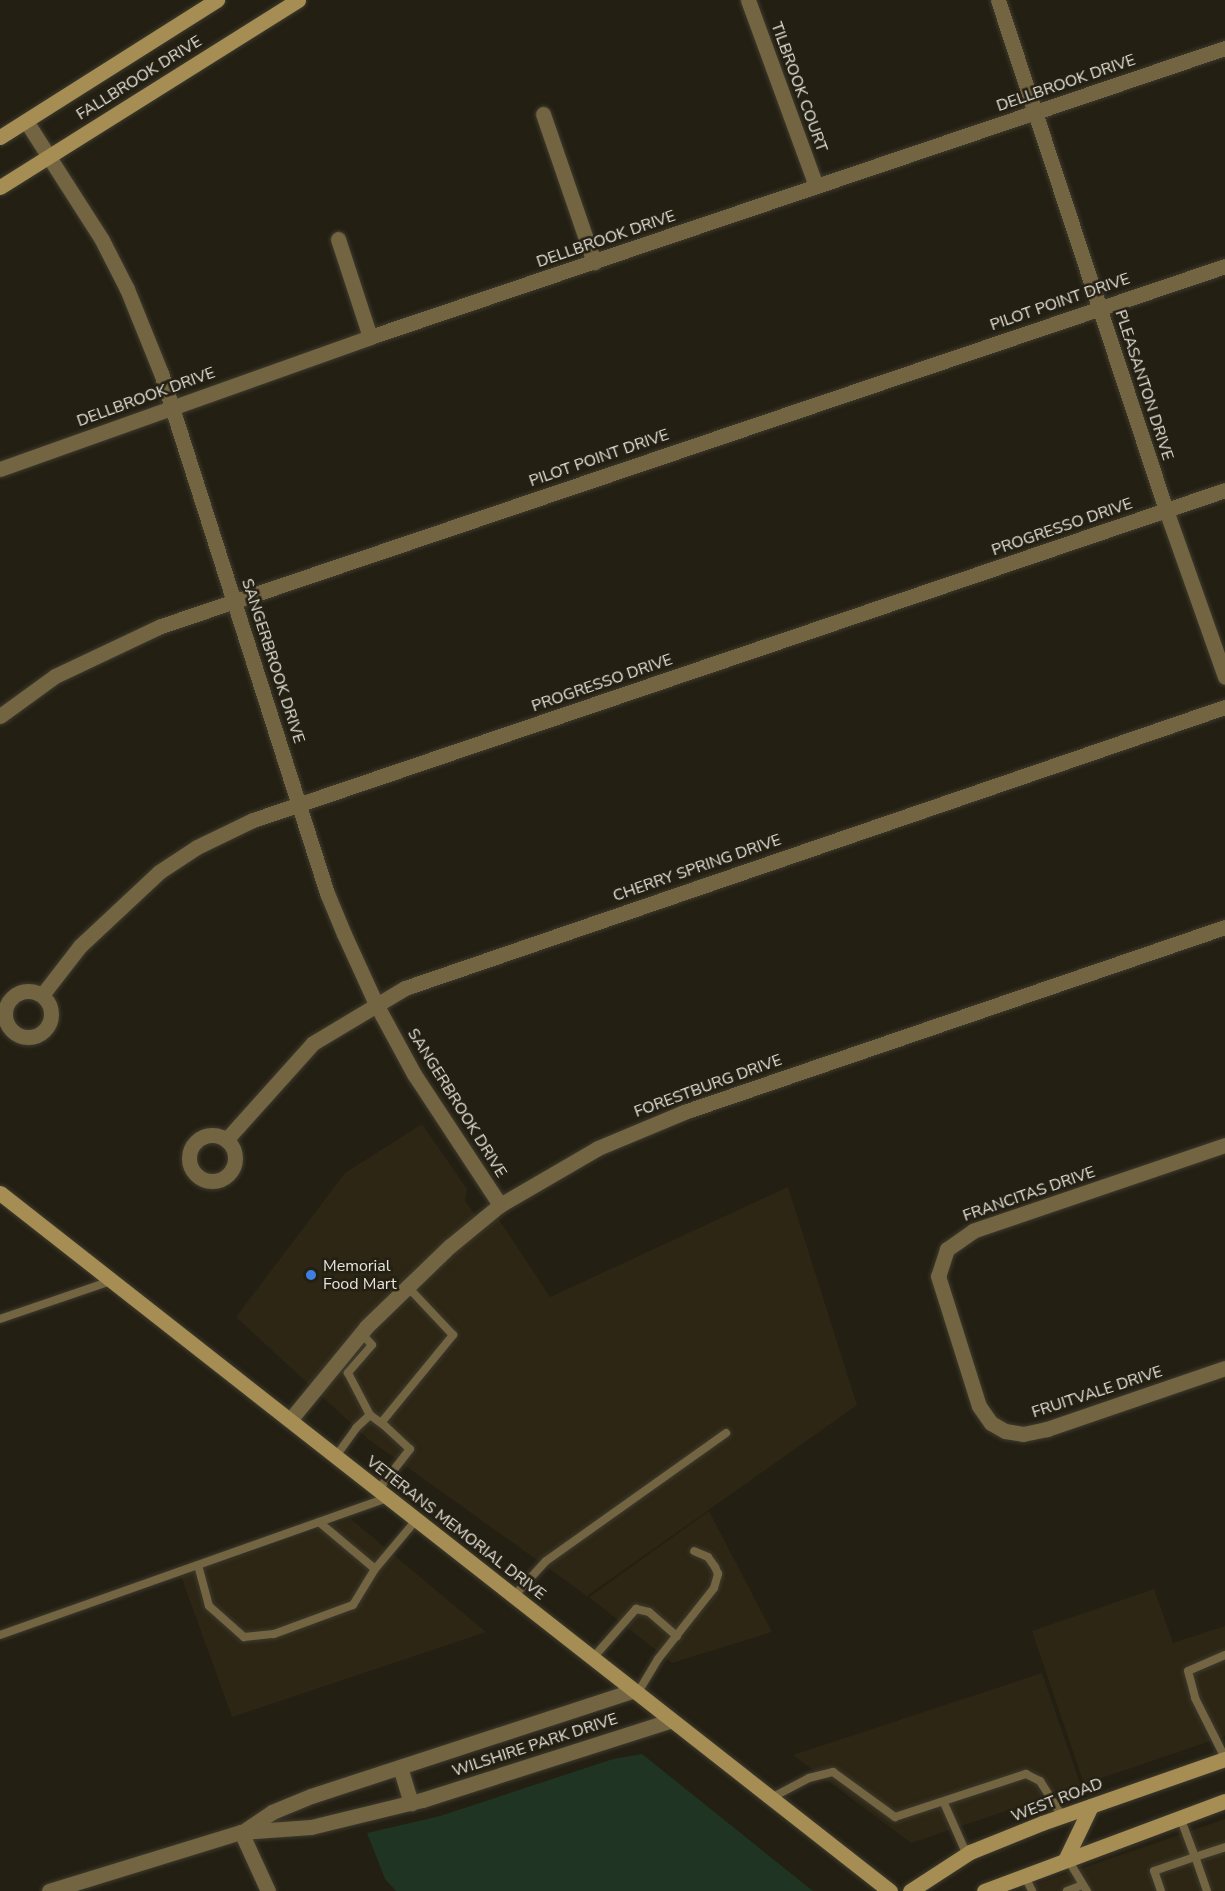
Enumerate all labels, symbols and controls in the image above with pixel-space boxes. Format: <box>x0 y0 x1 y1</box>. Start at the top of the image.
street label: TILBROOK COURT <box>767 19 831 155</box>
street label: FALLBROOK DRIVE <box>73 32 205 124</box>
street label: DELLBROOK DRIVE <box>994 50 1138 116</box>
street label: DELLBROOK DRIVE <box>534 206 678 272</box>
street label: PILOT POINT DRIVE <box>988 269 1132 335</box>
street label: PLEASANTON DRIVE <box>1111 307 1177 463</box>
street label: DELLBROOK DRIVE <box>74 363 218 431</box>
street label: PILOT POINT DRIVE <box>527 425 671 491</box>
street label: PROGRESSO DRIVE <box>989 494 1135 560</box>
street label: SANGERBROOK DRIVE <box>237 576 309 746</box>
street label: PROGRESSO DRIVE <box>529 650 675 716</box>
street label: CHERRY SPRING DRIVE <box>610 830 784 906</box>
street label: SANGERBROOK DRIVE <box>403 1025 511 1181</box>
street label: FORESTBURG DRIVE <box>632 1050 784 1122</box>
street label: FRANCITAS DRIVE <box>960 1162 1098 1226</box>
place label: Memorial Food Mart <box>323 1256 397 1294</box>
marker: Memorial Food Mart <box>304 1268 318 1282</box>
street label: FRUITVALE DRIVE <box>1029 1362 1165 1422</box>
street label: VETERANS MEMORIAL DRIVE <box>362 1452 550 1604</box>
street label: WILSHIRE PARK DRIVE <box>450 1709 620 1781</box>
street label: WEST ROAD <box>1009 1774 1105 1826</box>

